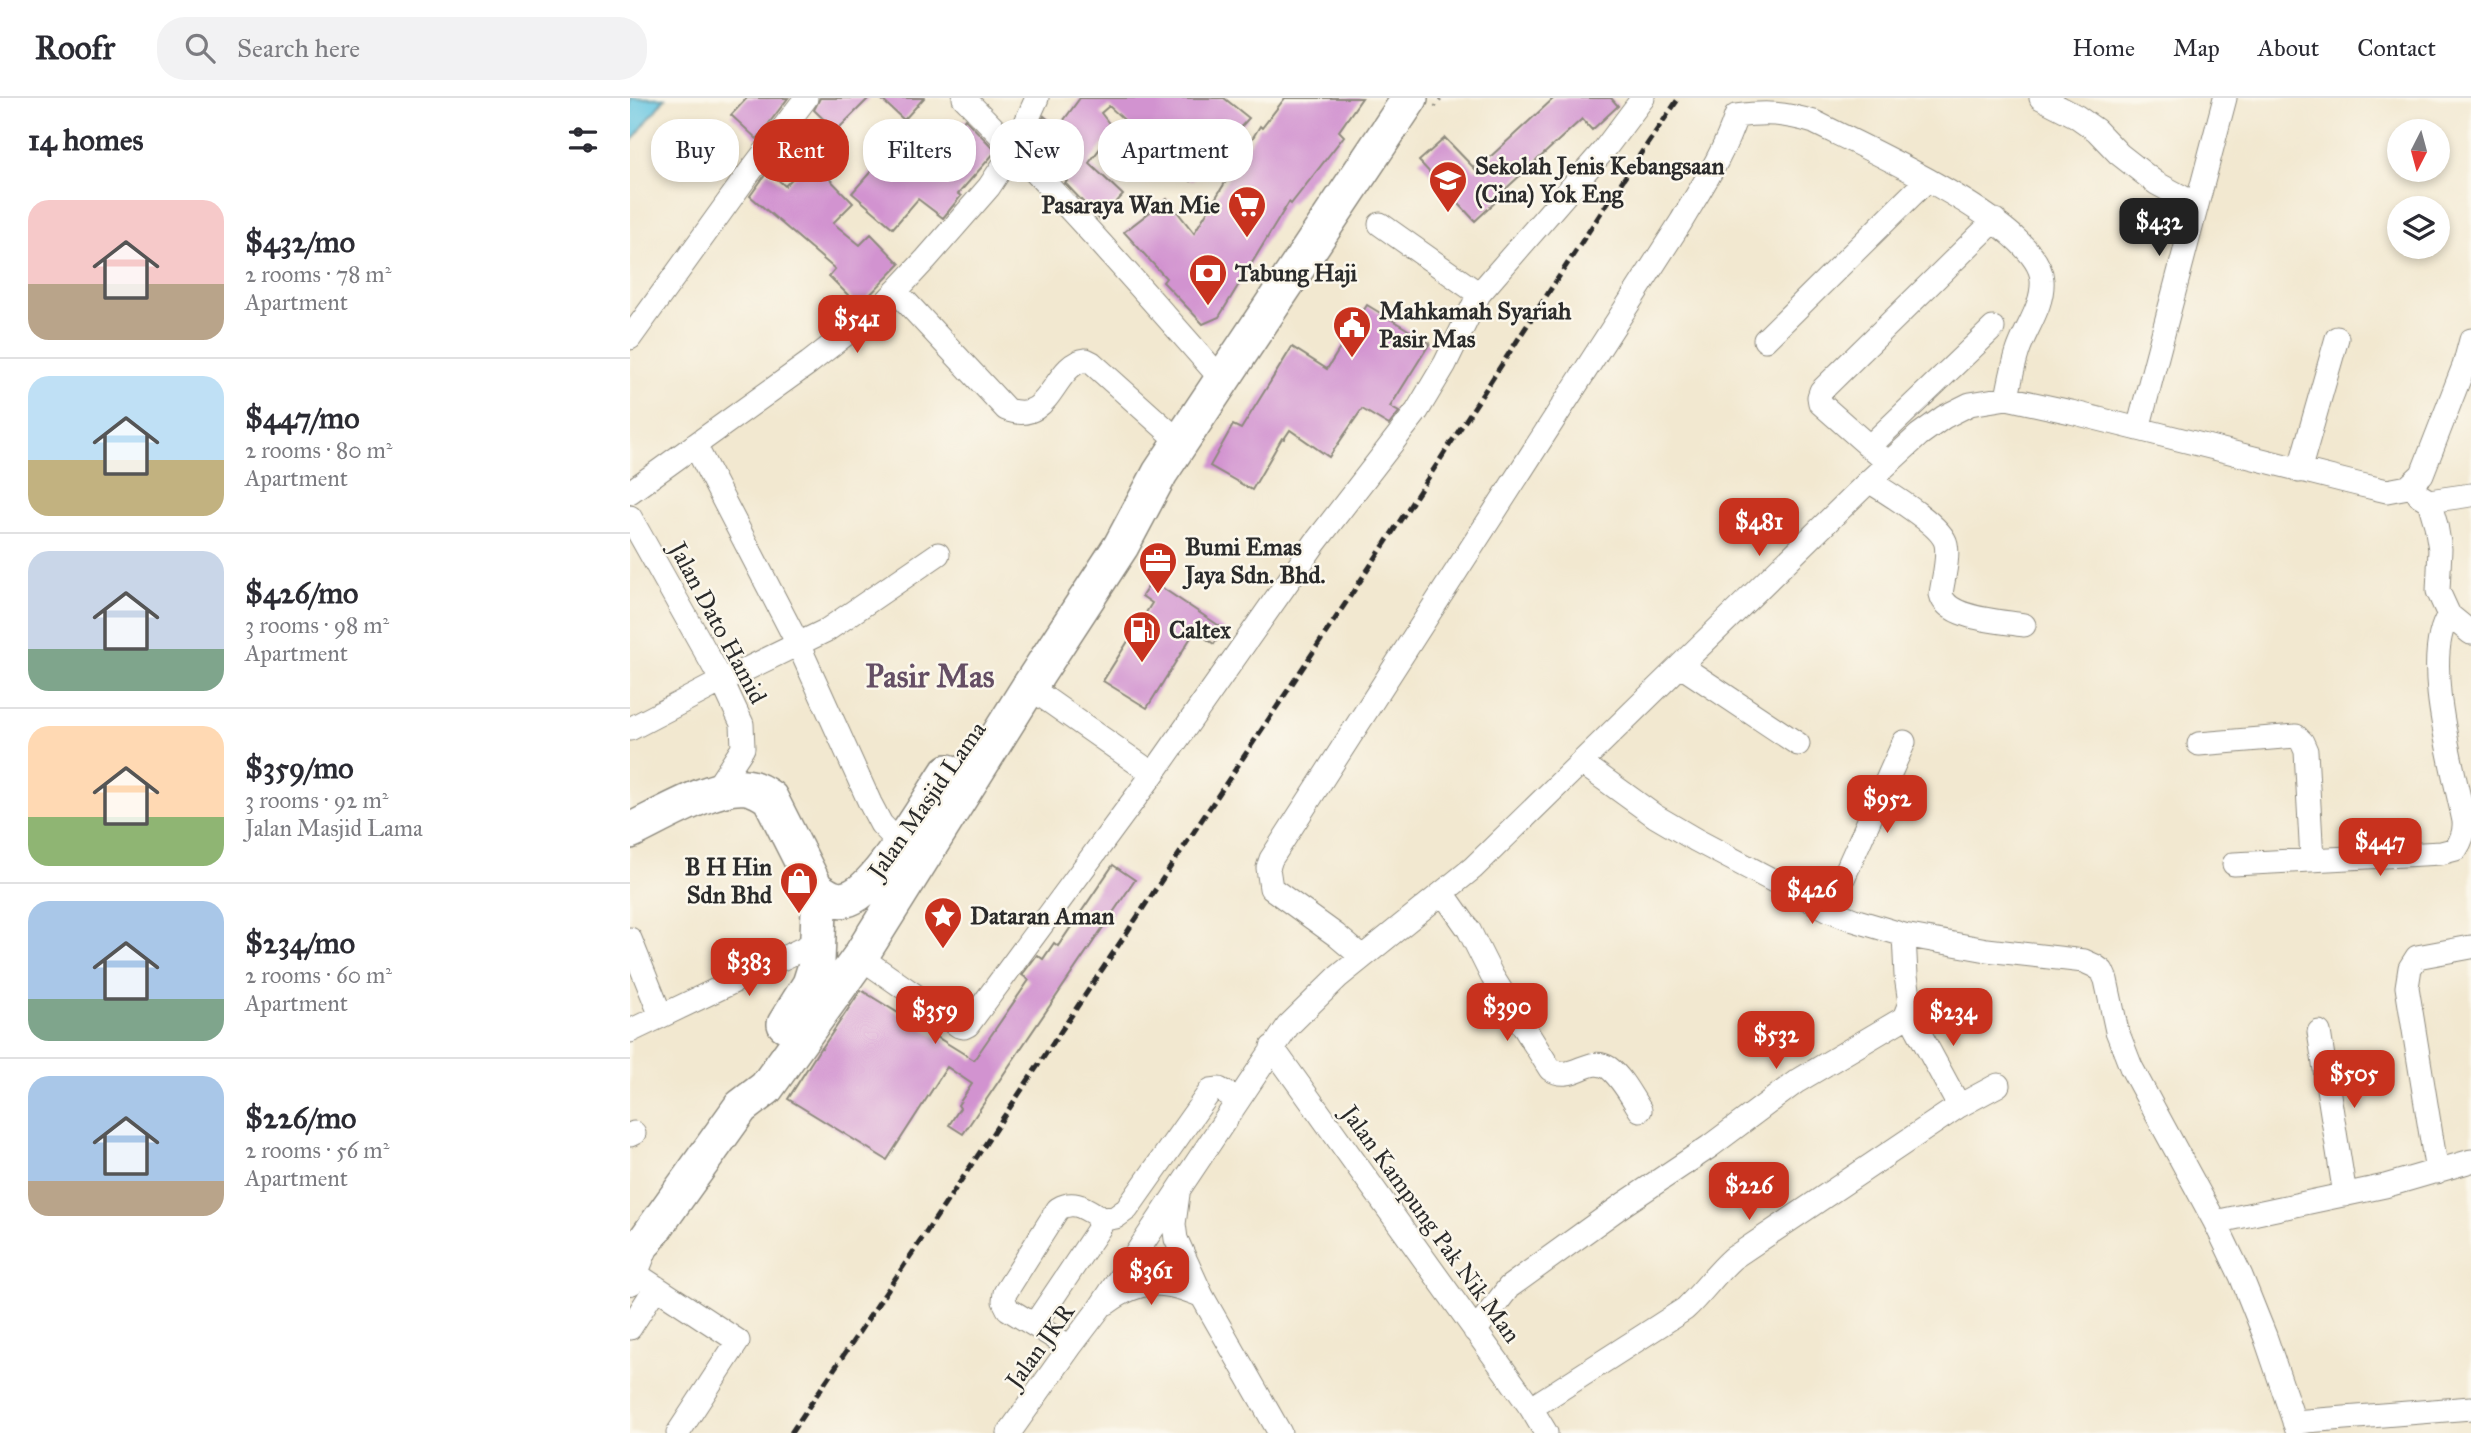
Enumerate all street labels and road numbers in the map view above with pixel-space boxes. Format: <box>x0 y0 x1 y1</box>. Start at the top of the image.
street label: Jalan Dato Hamid <box>661 534 773 709</box>
street label: Jalan Masjid Lama <box>860 715 993 887</box>
street label: Jalan Kampung Pak Nik Man <box>1333 1097 1527 1349</box>
street label: Jalan JKR <box>997 1297 1081 1397</box>

